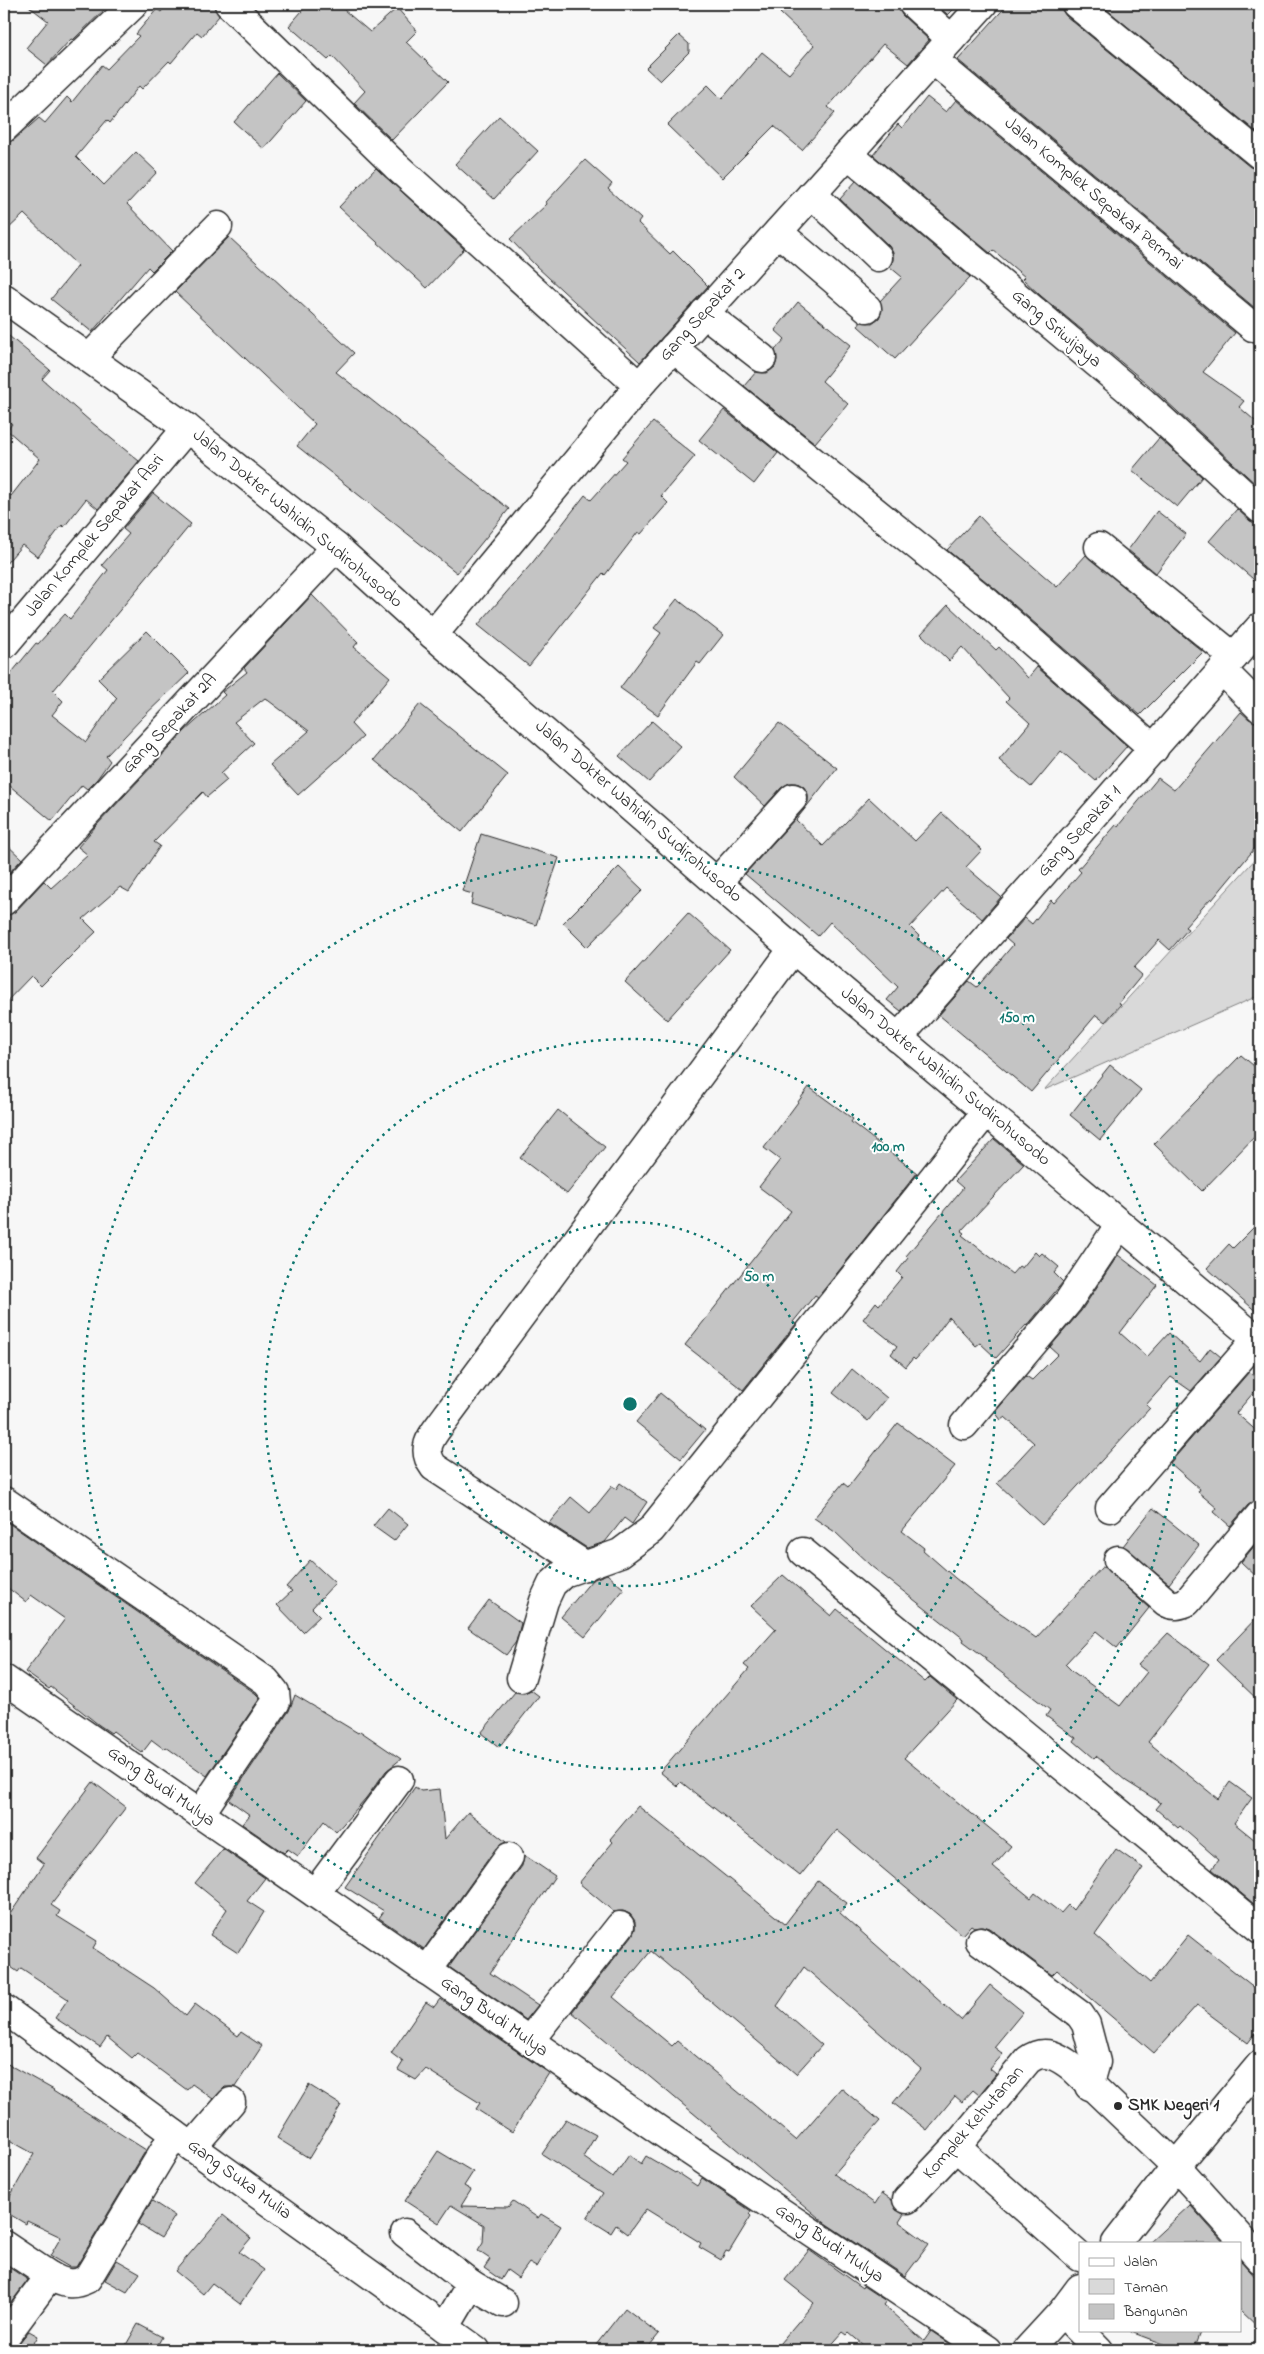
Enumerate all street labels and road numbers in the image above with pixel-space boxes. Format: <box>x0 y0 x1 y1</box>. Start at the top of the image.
street label: Jalan Komplek Sepakat Permai <box>998 111 1188 277</box>
street label: Gang Sepakat 2 <box>654 262 753 368</box>
street label: Gang Sriwijaya <box>1005 283 1107 375</box>
street label: Jalan Dokter Wahidin Sudirohusodo <box>186 423 408 615</box>
street label: Jalan Komplek Sepakat Asri <box>19 449 171 623</box>
street label: Gang Sepakat 2A <box>116 668 225 781</box>
street label: Jalan Dokter Wahidin Sudirohusodo <box>529 715 747 909</box>
street label: Gang Sepakat 1 <box>1032 780 1129 884</box>
street label: Jalan Dokter Wahidin Sudirohusodo <box>834 981 1056 1173</box>
street label: Gang Budi Mulya <box>101 1740 220 1835</box>
street label: Gang Budi Mulya <box>434 1970 553 2065</box>
street label: Komplek Kehutanan <box>917 2060 1031 2186</box>
street label: Gang Suka Mulia <box>181 2133 297 2228</box>
street label: Gang Budi Mulya <box>769 2198 889 2291</box>

